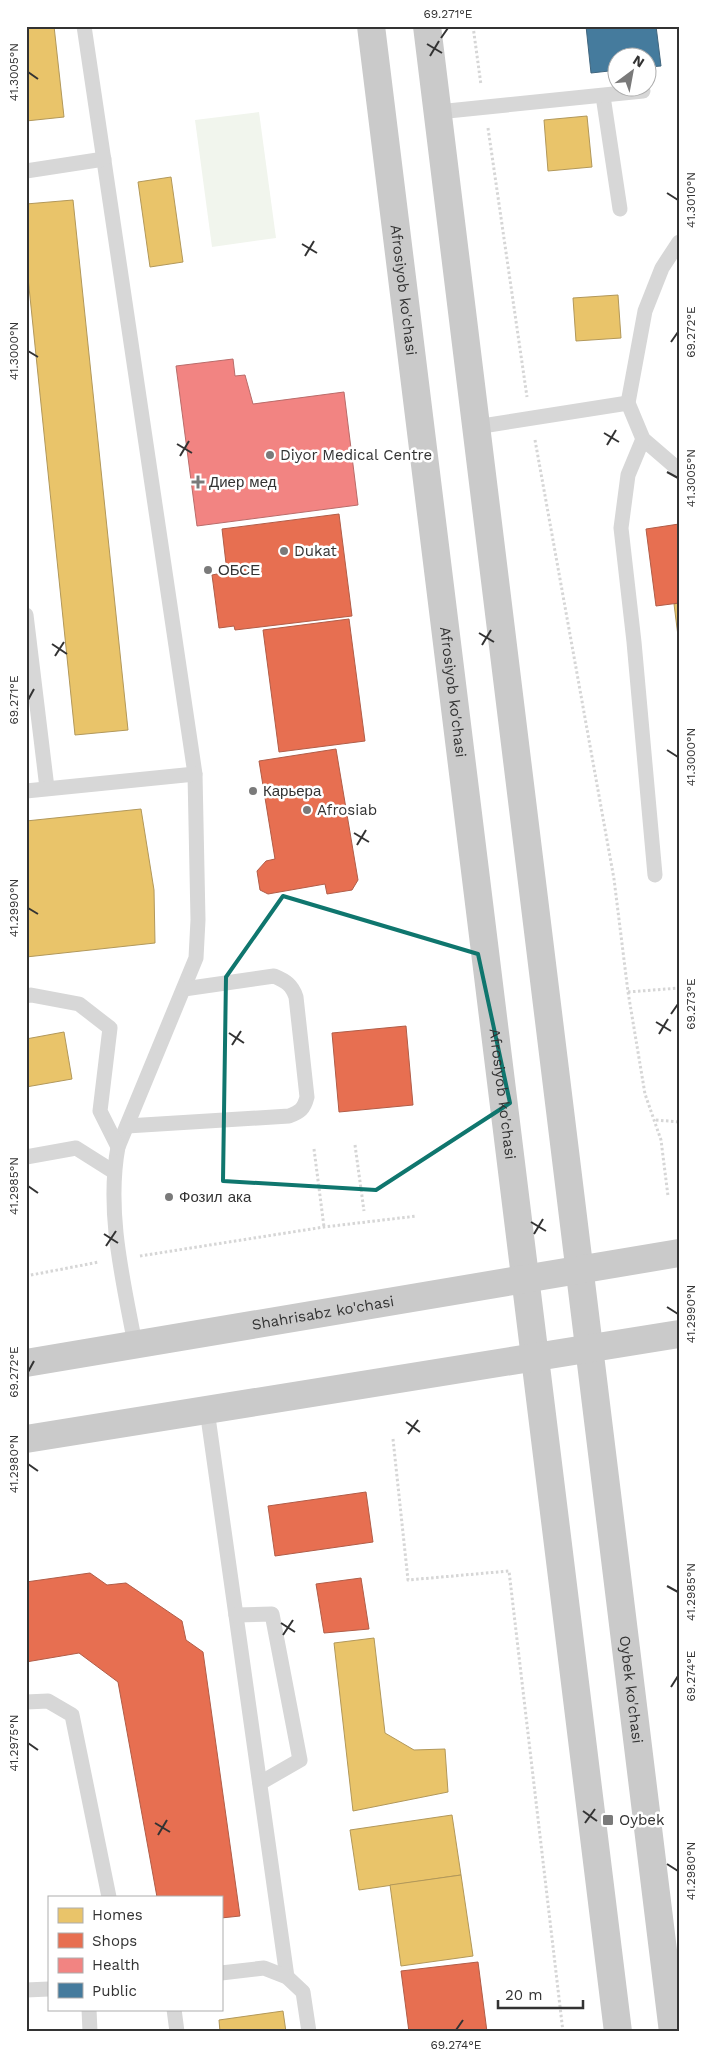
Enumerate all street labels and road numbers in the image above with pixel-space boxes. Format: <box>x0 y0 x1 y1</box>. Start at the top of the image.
street label: Afrosiyob ko'chasi <box>387 223 420 357</box>
street label: Afrosiyob ko'chasi <box>436 625 470 759</box>
street label: Afrosiyob ko'chasi <box>486 1027 519 1160</box>
street label: Shahrisabz ko'chasi <box>250 1292 395 1334</box>
street label: Oybek ko'chasi <box>615 1635 647 1745</box>

